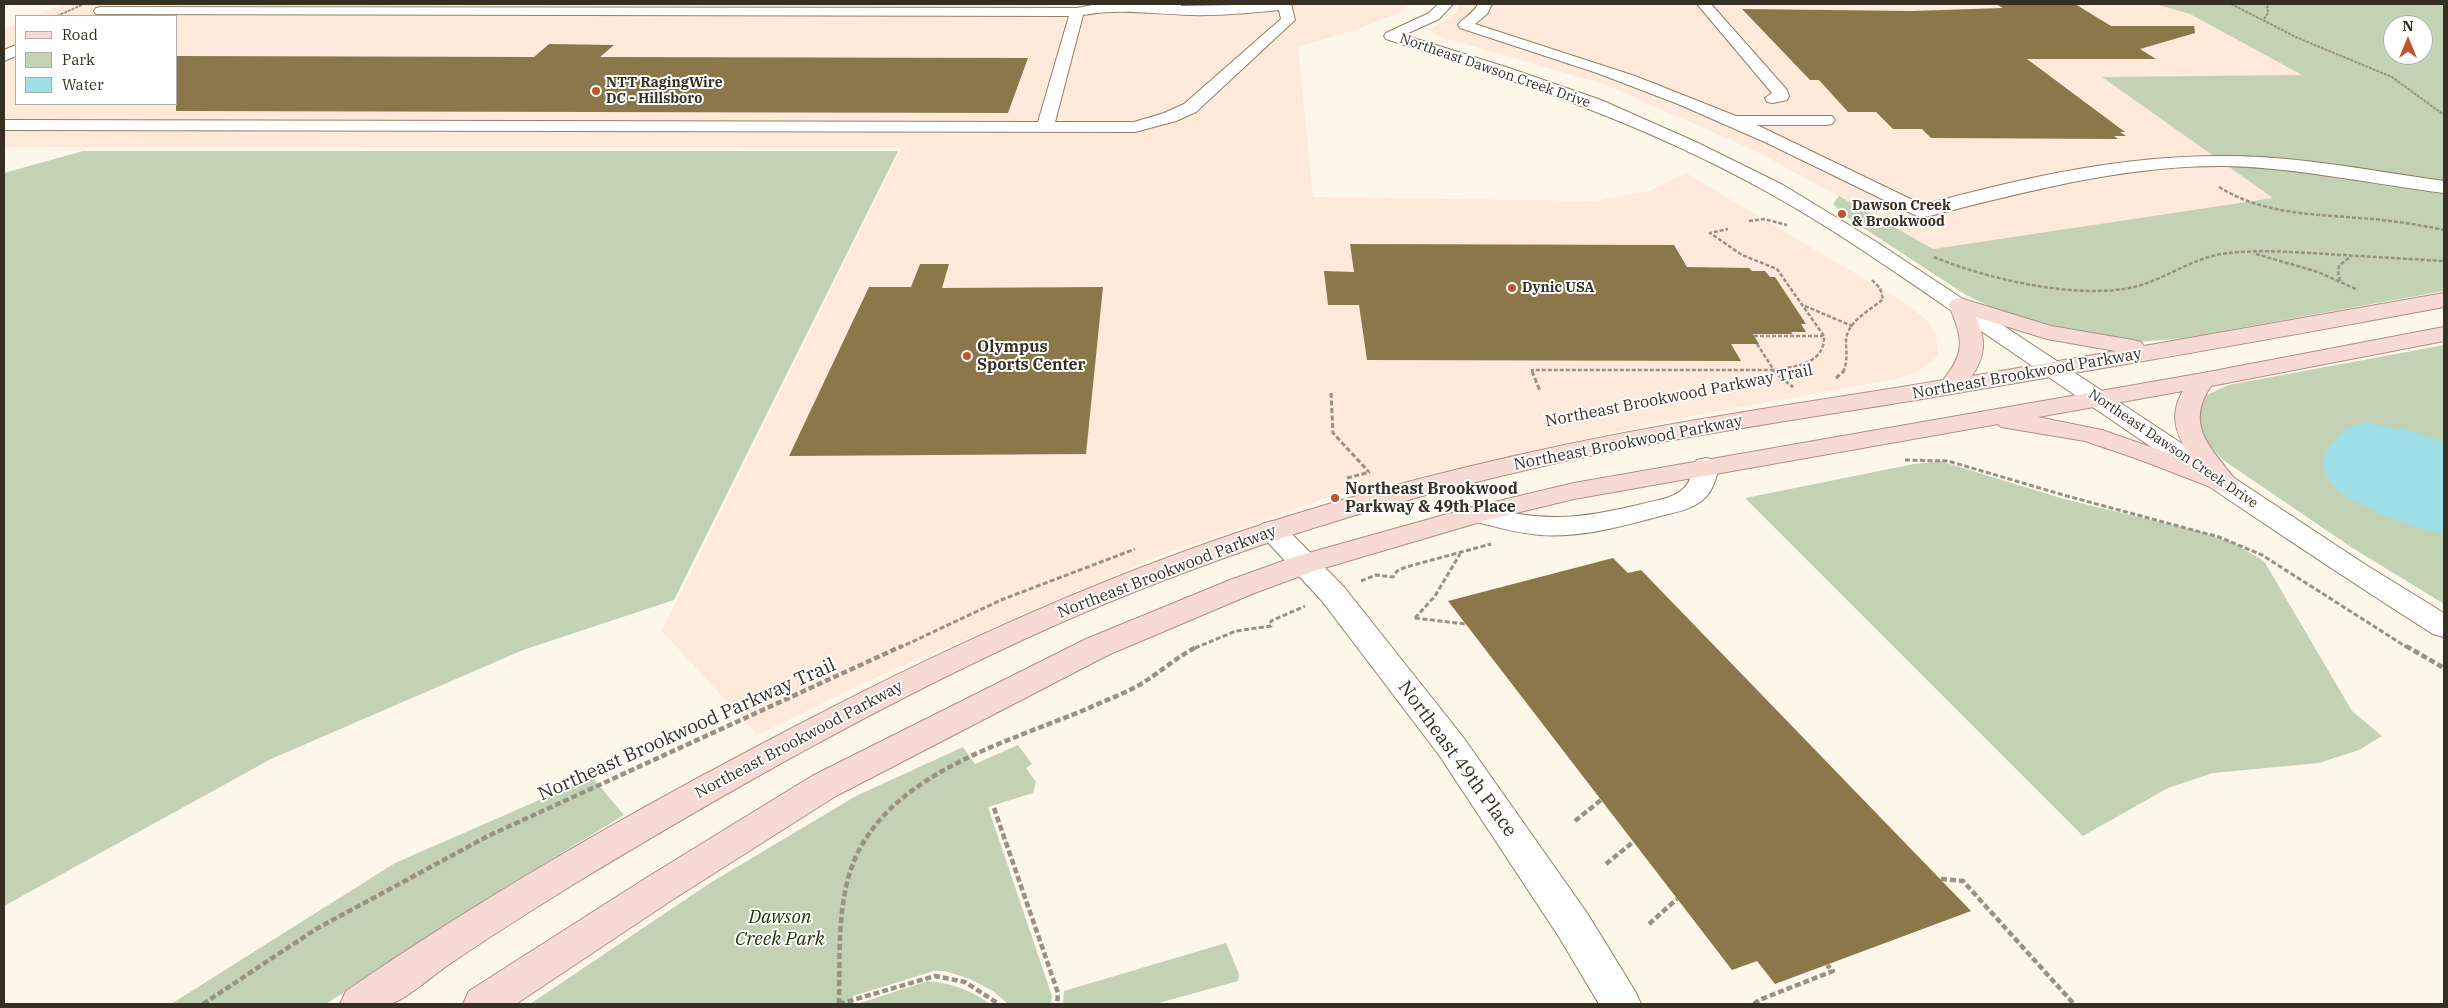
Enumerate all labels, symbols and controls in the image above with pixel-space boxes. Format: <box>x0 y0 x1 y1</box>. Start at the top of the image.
legend <box>15 15 178 105</box>
north arrow <box>2383 15 2433 65</box>
text: N <box>2402 17 2414 35</box>
text: Road <box>62 25 98 44</box>
street label: Northeast Dawson Creek Drive <box>1397 30 1593 112</box>
text: Park <box>62 50 95 69</box>
text: Water <box>62 75 104 94</box>
place label: NTT RagingWire DC - Hillsboro <box>606 75 723 108</box>
marker: NTT RagingWire DC - Hillsboro <box>590 85 602 97</box>
place label: Dawson Creek & Brookwood <box>1852 198 1951 230</box>
marker: Dawson Creek & Brookwood <box>1836 208 1848 220</box>
place label: Dynic USA <box>1522 280 1594 296</box>
marker: Dynic USA <box>1506 282 1518 294</box>
place label: Olympus Sports Center <box>977 337 1085 375</box>
street label: Northeast Brookwood Parkway <box>1911 344 2143 404</box>
marker: Olympus Sports Center <box>961 350 973 362</box>
street label: Northeast Brookwood Parkway Trail <box>1544 361 1814 431</box>
street label: Northeast Dawson Creek Drive <box>2085 386 2261 512</box>
street label: Northeast Brookwood Parkway <box>1512 411 1744 475</box>
place label: Northeast Brookwood Parkway & 49th Place <box>1345 479 1518 517</box>
marker: Northeast Brookwood Parkway & 49th Place <box>1329 492 1341 504</box>
street label: Northeast Brookwood Parkway <box>1055 521 1279 623</box>
street label: Northeast Brookwood Parkway Trail <box>535 654 839 806</box>
street label: Northeast Brookwood Parkway <box>692 677 906 803</box>
street label: Northeast 49th Place <box>1393 677 1521 841</box>
park label: Dawson Creek Park <box>735 907 825 951</box>

